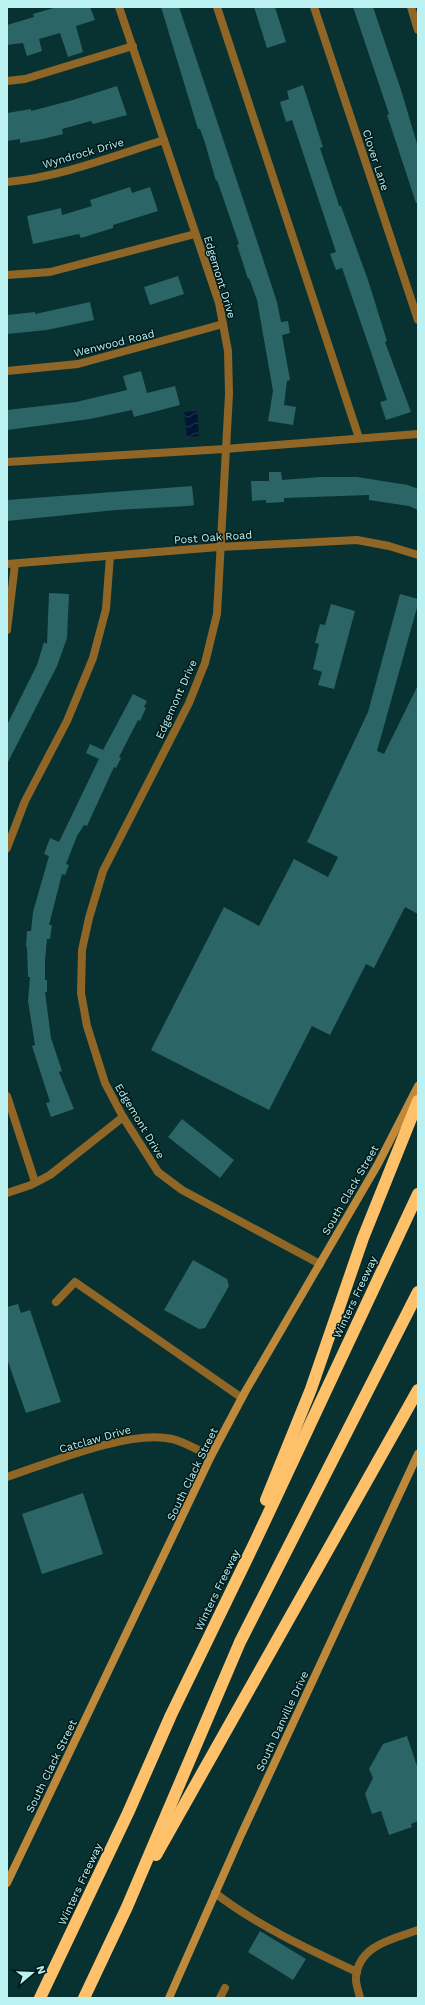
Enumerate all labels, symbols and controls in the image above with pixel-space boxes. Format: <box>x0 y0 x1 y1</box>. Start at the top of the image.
street label: Clover Lane <box>360 128 392 192</box>
street label: Wyndrock Drive <box>41 136 125 171</box>
street label: Edgemont Drive <box>201 234 238 320</box>
street label: Wenwood Road <box>72 327 156 360</box>
street label: Post Oak Road <box>173 528 253 547</box>
street label: Edgemont Drive <box>153 658 200 741</box>
street label: Edgemont Drive <box>112 1081 167 1161</box>
street label: South Clack Street <box>319 1143 382 1238</box>
street label: Winters Freeway <box>331 1254 380 1340</box>
street label: Catclaw Drive <box>58 1423 132 1456</box>
street label: South Clack Street <box>164 1425 221 1523</box>
street label: Winters Freeway <box>192 1547 243 1633</box>
street label: South Danville Drive <box>253 1669 311 1773</box>
street label: South Clack Street <box>23 1717 80 1815</box>
street label: Winters Freeway <box>56 1841 105 1927</box>
north arrow <box>12 1953 52 1993</box>
text: N <box>34 1964 48 1976</box>

